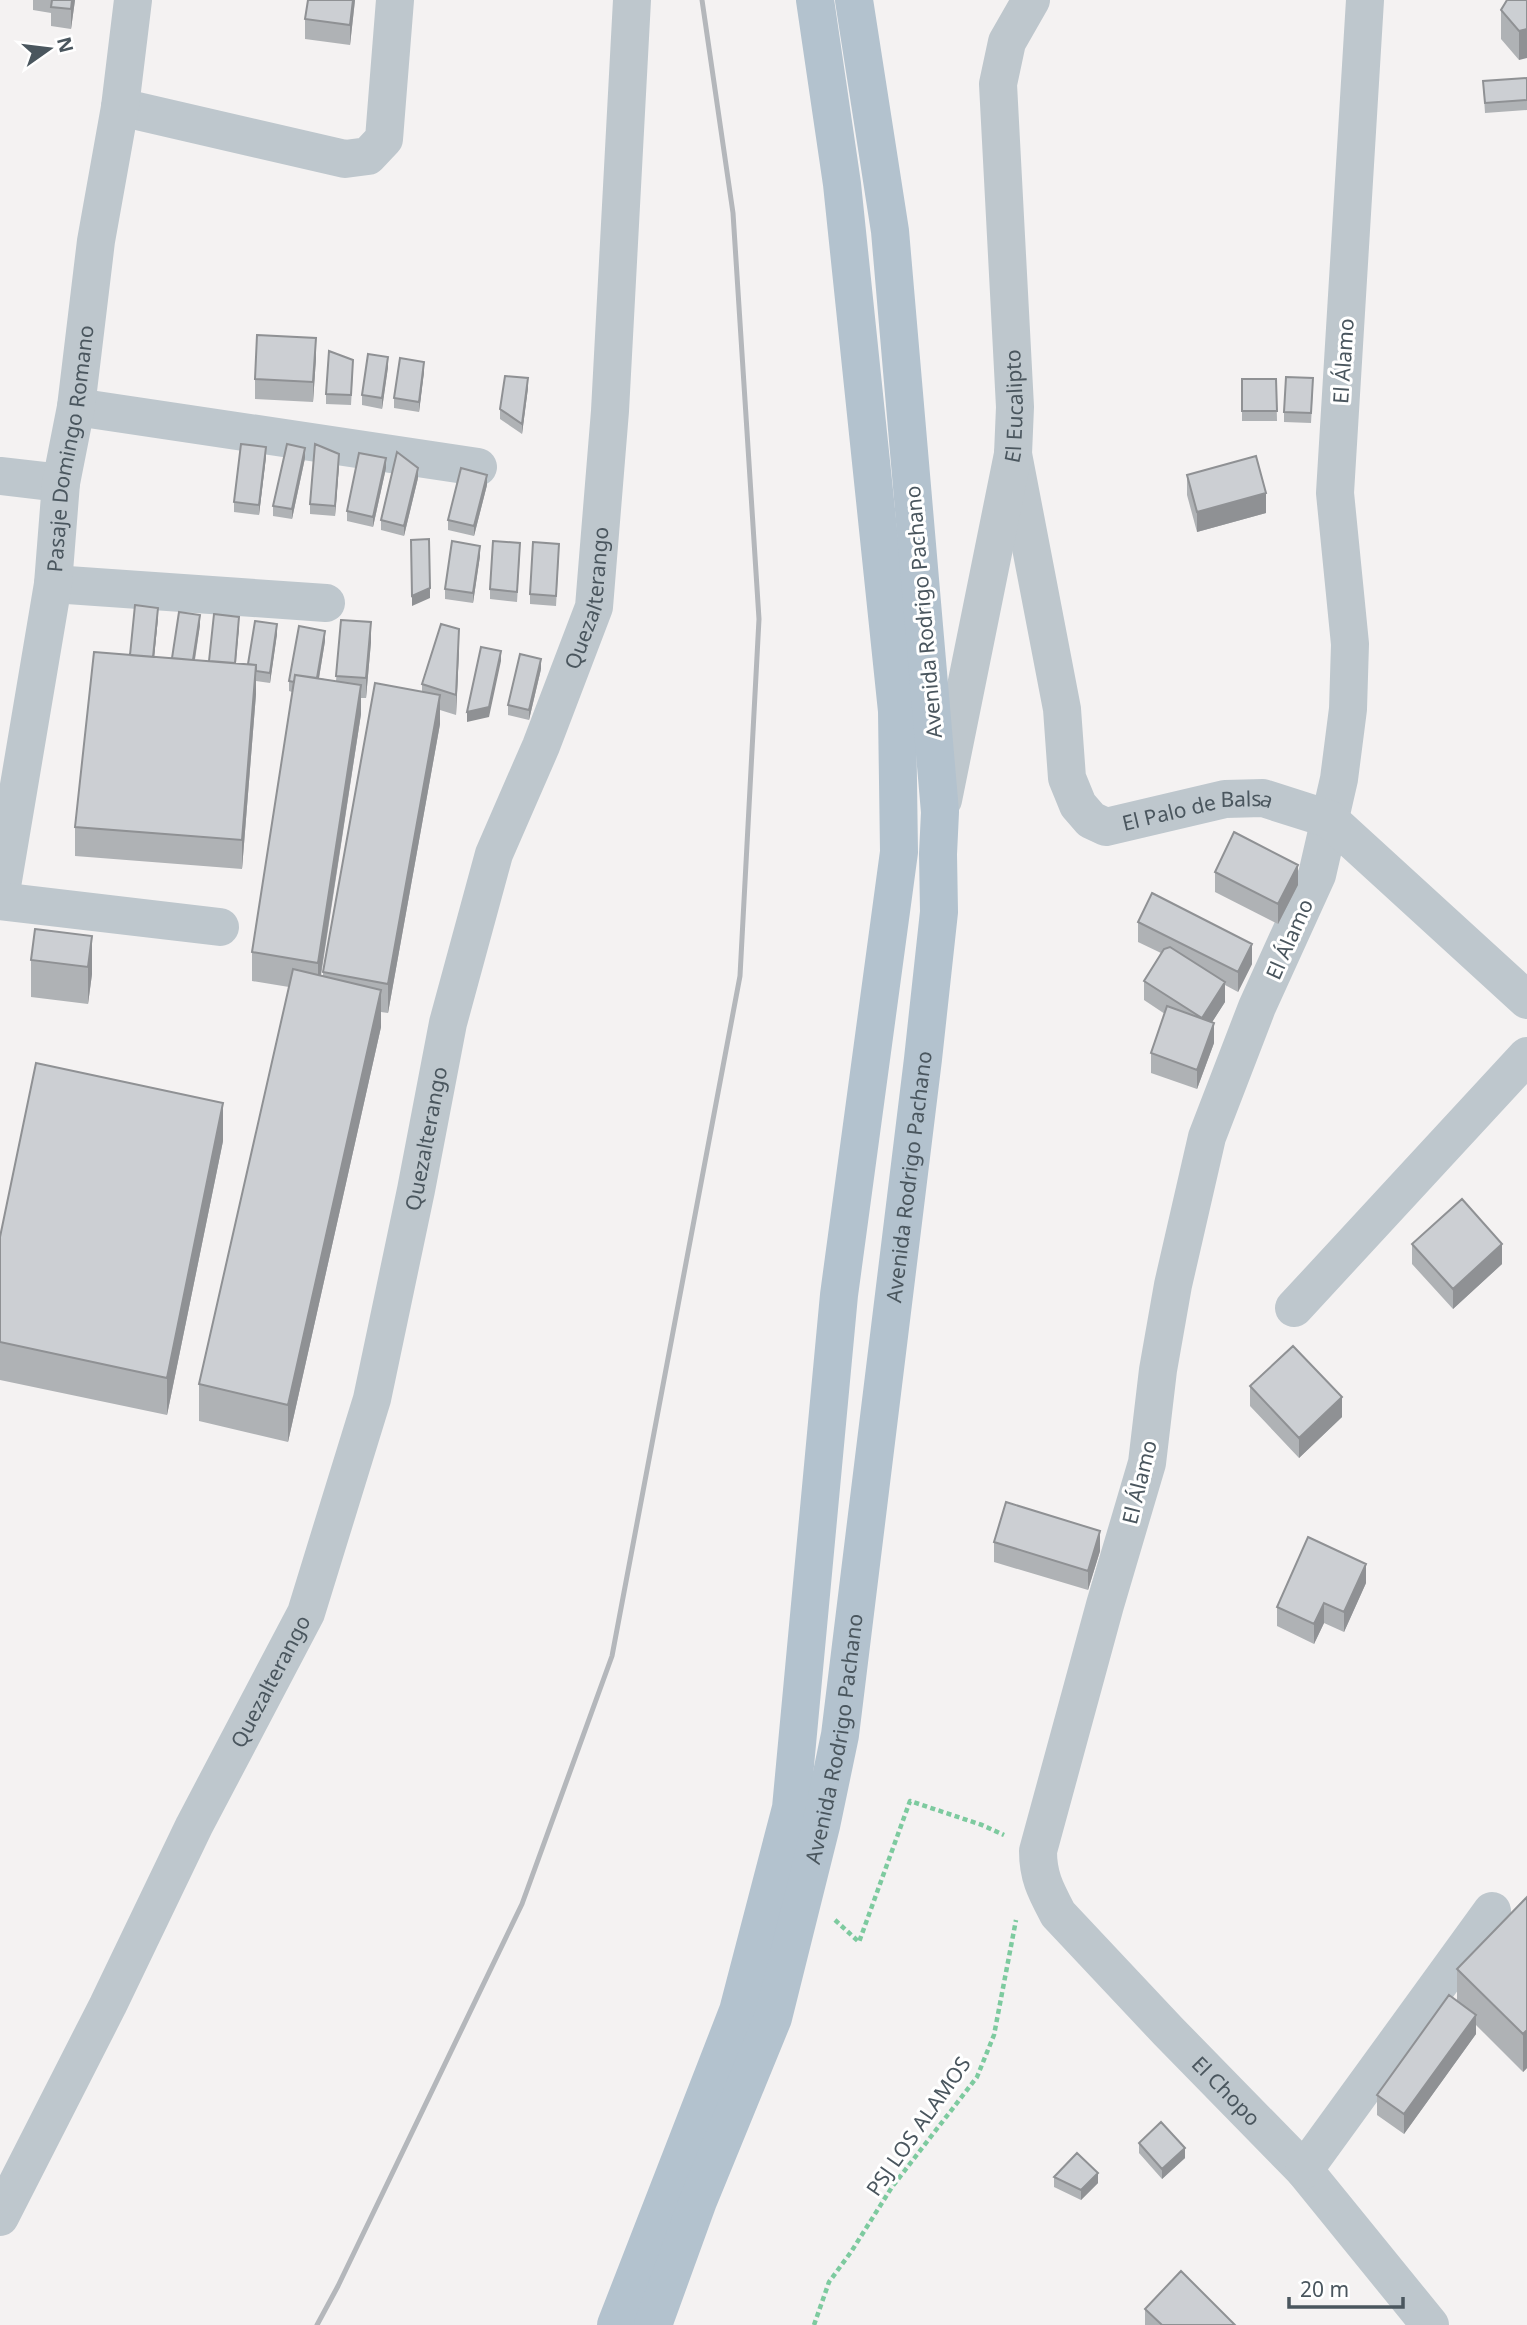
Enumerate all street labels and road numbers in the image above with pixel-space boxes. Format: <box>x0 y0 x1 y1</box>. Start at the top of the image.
street label: El Álamo <box>1326 317 1360 405</box>
street label: Pasaje Domingo Romano <box>40 324 100 573</box>
street label: El Eucalipto <box>998 349 1029 465</box>
street label: Avenida Rodrigo Pachano <box>898 485 948 739</box>
street label: Quezalterango <box>558 525 615 673</box>
street label: El Palo de Balsa <box>1119 784 1277 837</box>
street label: El Álamo <box>1259 894 1319 984</box>
street label: Avenida Rodrigo Pachano <box>879 1049 938 1304</box>
street label: Quezalterango <box>398 1064 453 1213</box>
street label: El Álamo <box>1115 1437 1163 1527</box>
street label: Quezalterango <box>224 1610 317 1753</box>
street label: Avenida Rodrigo Pachano <box>798 1612 869 1867</box>
street label: El Chopo <box>1186 2050 1267 2132</box>
street label: PSJ LOS ALAMOS <box>859 2051 977 2201</box>

